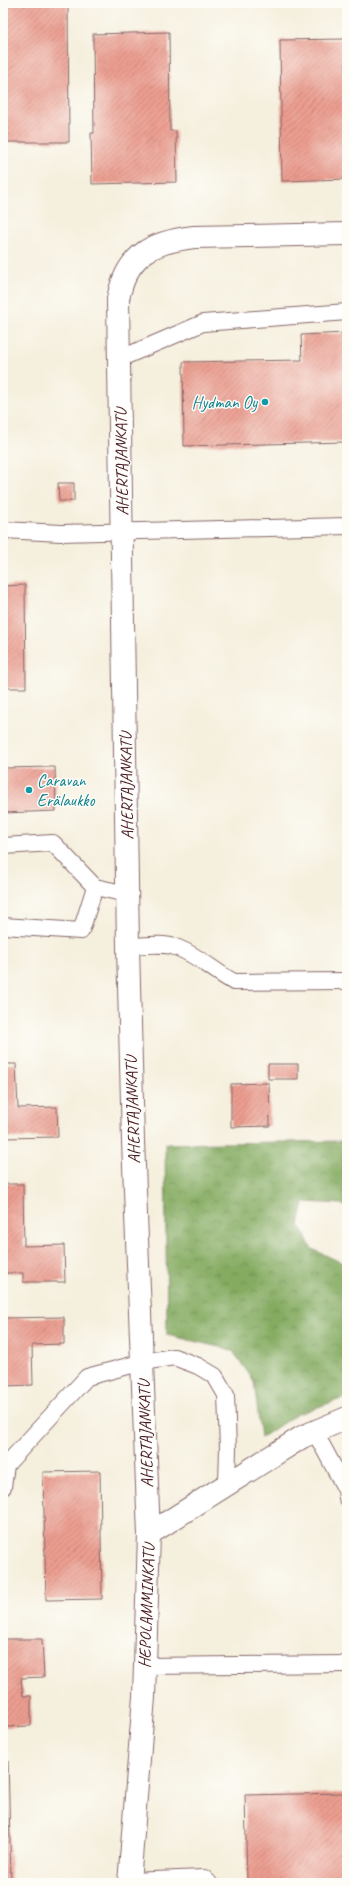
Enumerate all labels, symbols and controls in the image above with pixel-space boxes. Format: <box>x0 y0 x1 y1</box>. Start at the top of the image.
place label: Hydman Oy <box>192 392 258 413</box>
marker: Hydman Oy <box>260 397 270 407</box>
street label: AHERTAJANKATU <box>110 405 133 516</box>
street label: AHERTAJANKATU <box>115 729 138 840</box>
place label: Caravan Erälaukko <box>37 770 96 811</box>
marker: Caravan Erälaukko <box>24 785 34 795</box>
street label: AHERTAJANKATU <box>120 1053 145 1164</box>
street label: AHERTAJANKATU <box>133 1377 158 1488</box>
street label: HEPOLAMMINKATU <box>134 1541 159 1668</box>

